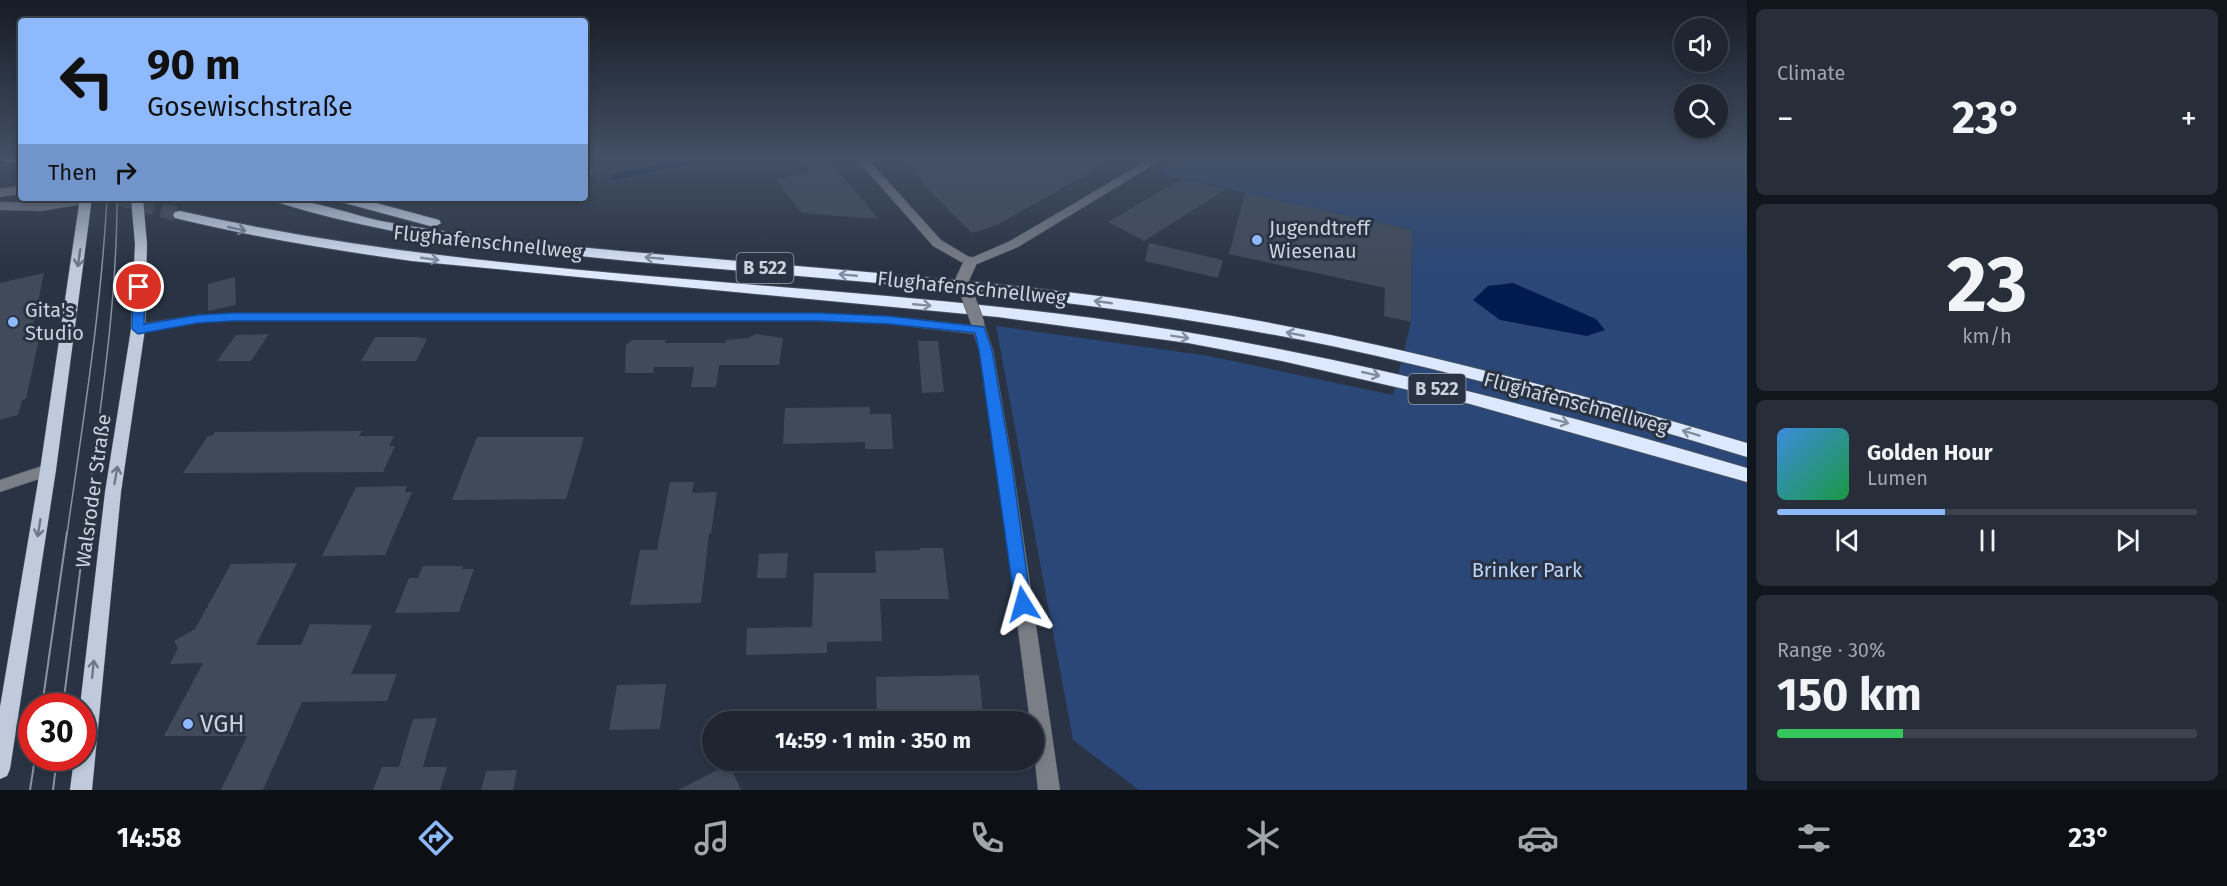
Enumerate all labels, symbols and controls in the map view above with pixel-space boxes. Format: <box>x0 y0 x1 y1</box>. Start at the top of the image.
map controls <box>1674 18 1728 138</box>
button: sound <box>1674 18 1728 72</box>
text: 90 m <box>147 40 241 90</box>
icon: left <box>48 42 126 120</box>
text: Climate <box>1777 61 1845 85</box>
button: search <box>1674 84 1728 138</box>
text: Gosewischstraße <box>147 91 353 123</box>
text: 23° <box>1952 91 2022 145</box>
text: − <box>1777 99 1794 139</box>
text: + <box>2181 99 2197 139</box>
icon: right <box>109 156 142 189</box>
text: Then <box>48 159 97 186</box>
place label: Jugendtreff Wiesenau <box>1269 216 1371 263</box>
street label: Flughafenschnellweg <box>392 220 584 264</box>
one-way arrow <box>227 223 246 235</box>
marker: Jugendtreff Wiesenau <box>1250 233 1264 247</box>
text: 23 <box>1947 238 2027 332</box>
one-way arrow <box>74 248 85 268</box>
one-way arrow <box>645 252 665 263</box>
road number: B 522 <box>736 253 794 283</box>
one-way arrow <box>419 254 439 265</box>
pin <box>113 261 164 312</box>
street label: Flughafenschnellweg <box>876 266 1068 310</box>
one-way arrow <box>839 269 859 280</box>
icon: arrive <box>122 270 155 303</box>
one-way arrow <box>1093 296 1113 307</box>
place label: Gita's Studio <box>25 298 84 345</box>
one-way arrow <box>912 300 932 311</box>
marker: Gita's Studio <box>6 315 20 329</box>
text: km/h <box>1962 324 2012 348</box>
one-way arrow <box>1285 328 1305 339</box>
one-way arrow <box>1169 331 1189 342</box>
street label: Flughafenschnellweg <box>1481 367 1671 439</box>
one-way arrow <box>1361 369 1380 380</box>
road number: B 522 <box>1408 374 1466 404</box>
street label: Walsroder Straße <box>70 412 116 570</box>
one-way arrow <box>1550 416 1569 427</box>
one-way arrow <box>1682 427 1701 438</box>
text: Golden Hour <box>1867 439 1993 466</box>
one-way arrow <box>111 466 122 486</box>
text: Lumen <box>1867 466 1928 490</box>
one-way arrow <box>33 518 44 537</box>
icon: previous <box>1831 524 1864 557</box>
icon: pause <box>1971 524 2004 557</box>
icon: next <box>2111 524 2144 557</box>
park label: Brinker Park <box>1472 558 1583 582</box>
position arrow <box>991 572 1055 636</box>
text: Range · 30% <box>1777 638 1886 662</box>
one-way arrow <box>88 660 99 680</box>
text: 150 km <box>1777 668 1922 722</box>
speed limit sign: 30 <box>18 693 96 771</box>
place label: VGH <box>200 710 245 738</box>
marker: VGH <box>181 717 195 731</box>
text: 14:59 · 1 min · 350 m <box>775 727 971 754</box>
icon: directions <box>415 817 457 859</box>
icon: music <box>691 817 733 859</box>
icon: phone <box>966 817 1008 859</box>
icon: climate <box>1242 817 1284 859</box>
icon: car <box>1517 817 1559 859</box>
icon: filters <box>1793 817 1835 859</box>
text: 14:58 <box>117 822 181 854</box>
text: 23° <box>2068 822 2110 854</box>

